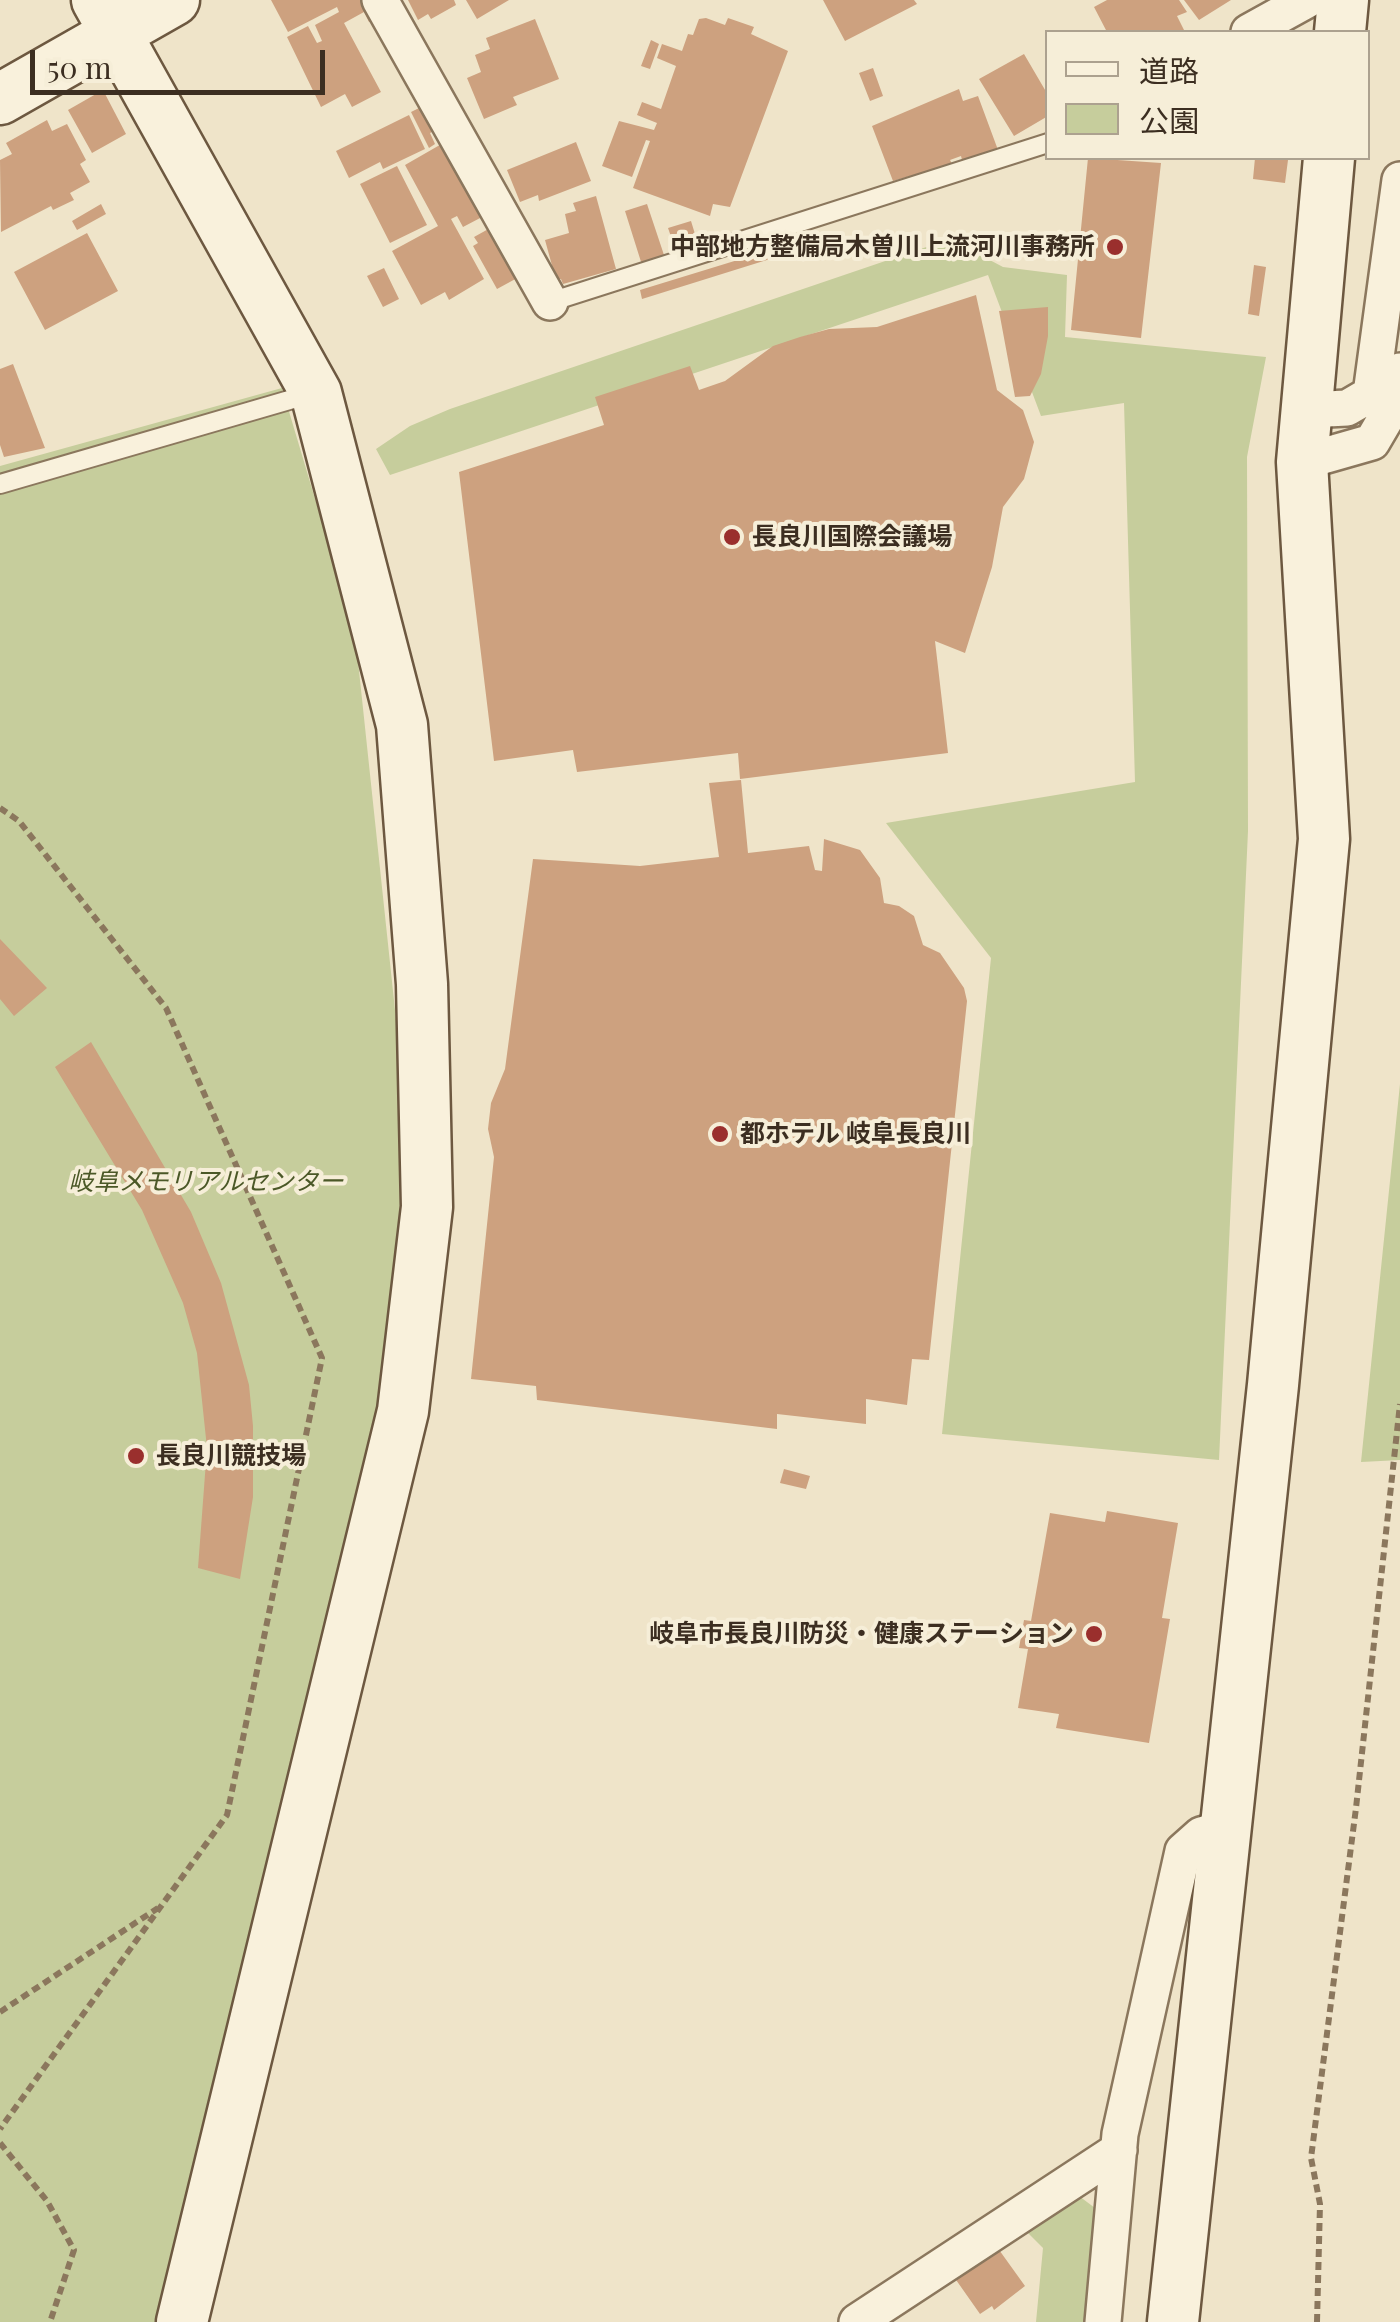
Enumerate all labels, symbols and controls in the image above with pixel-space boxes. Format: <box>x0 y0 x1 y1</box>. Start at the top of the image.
scale bar <box>35 30 330 92</box>
legend <box>1045 30 1370 160</box>
text: 50 m <box>47 47 112 87</box>
text: 道路 <box>1139 50 1199 90</box>
text: 公園 <box>1139 100 1199 140</box>
place label: 中部地方整備局木曽川上流河川事務所 <box>670 232 1095 262</box>
marker: 中部地方整備局木曽川上流河川事務所 <box>1104 236 1126 258</box>
place label: 長良川国際会議場 <box>752 522 952 552</box>
marker: 長良川国際会議場 <box>721 526 743 548</box>
place label: 都ホテル 岐阜長良川 <box>740 1119 971 1149</box>
marker: 都ホテル 岐阜長良川 <box>709 1123 731 1145</box>
park label: 岐阜メモリアルセンター <box>69 1167 343 1197</box>
place label: 長良川競技場 <box>156 1441 306 1471</box>
marker: 長良川競技場 <box>125 1445 147 1467</box>
place label: 岐阜市長良川防災・健康ステーション <box>649 1619 1074 1649</box>
marker: 岐阜市長良川防災・健康ステーション <box>1083 1623 1105 1645</box>

